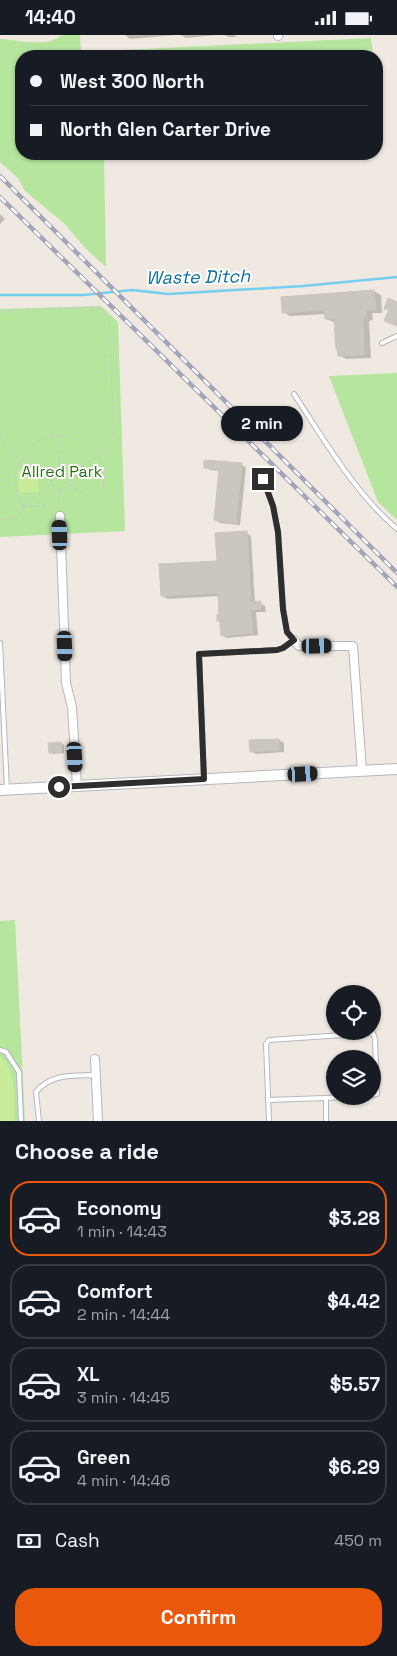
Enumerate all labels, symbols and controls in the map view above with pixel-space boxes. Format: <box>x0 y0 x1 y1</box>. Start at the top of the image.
text: 14:40 <box>25 5 76 30</box>
text: West 300 North <box>60 69 204 94</box>
text: North Glen Carter Drive <box>60 117 271 142</box>
water label: Waste Ditch <box>146 264 251 289</box>
callout: 2 min <box>222 407 304 441</box>
text: 2 min <box>241 413 283 434</box>
park label: Allred Park <box>22 461 103 482</box>
route end <box>252 468 274 490</box>
car <box>51 520 68 550</box>
car <box>56 631 73 661</box>
car <box>301 638 332 654</box>
car <box>66 742 83 772</box>
car <box>287 766 318 782</box>
route start <box>48 776 70 798</box>
map controls <box>326 985 381 1105</box>
button: locate <box>326 985 381 1040</box>
button: layers <box>326 1050 381 1105</box>
text: Choose a ride <box>15 1137 159 1165</box>
icon: car <box>17 1196 62 1241</box>
text: Economy <box>77 1196 161 1221</box>
text: $3.28 <box>329 1206 380 1231</box>
text: 1 min · 14:43 <box>77 1221 167 1242</box>
icon: car <box>17 1279 62 1324</box>
text: Comfort <box>77 1279 153 1304</box>
text: $4.42 <box>327 1289 380 1314</box>
text: 2 min · 14:44 <box>77 1304 170 1325</box>
icon: car <box>17 1362 62 1407</box>
text: XL <box>77 1362 100 1387</box>
text: $5.57 <box>330 1372 380 1397</box>
text: 3 min · 14:45 <box>77 1387 170 1408</box>
icon: car <box>17 1445 62 1490</box>
text: Green <box>77 1445 130 1470</box>
text: $6.29 <box>328 1455 380 1480</box>
text: 4 min · 14:46 <box>77 1470 170 1491</box>
icon: cash <box>15 1527 43 1555</box>
text: Cash <box>55 1528 100 1553</box>
text: 450 m <box>334 1530 382 1551</box>
button: Confirm <box>15 1588 382 1646</box>

